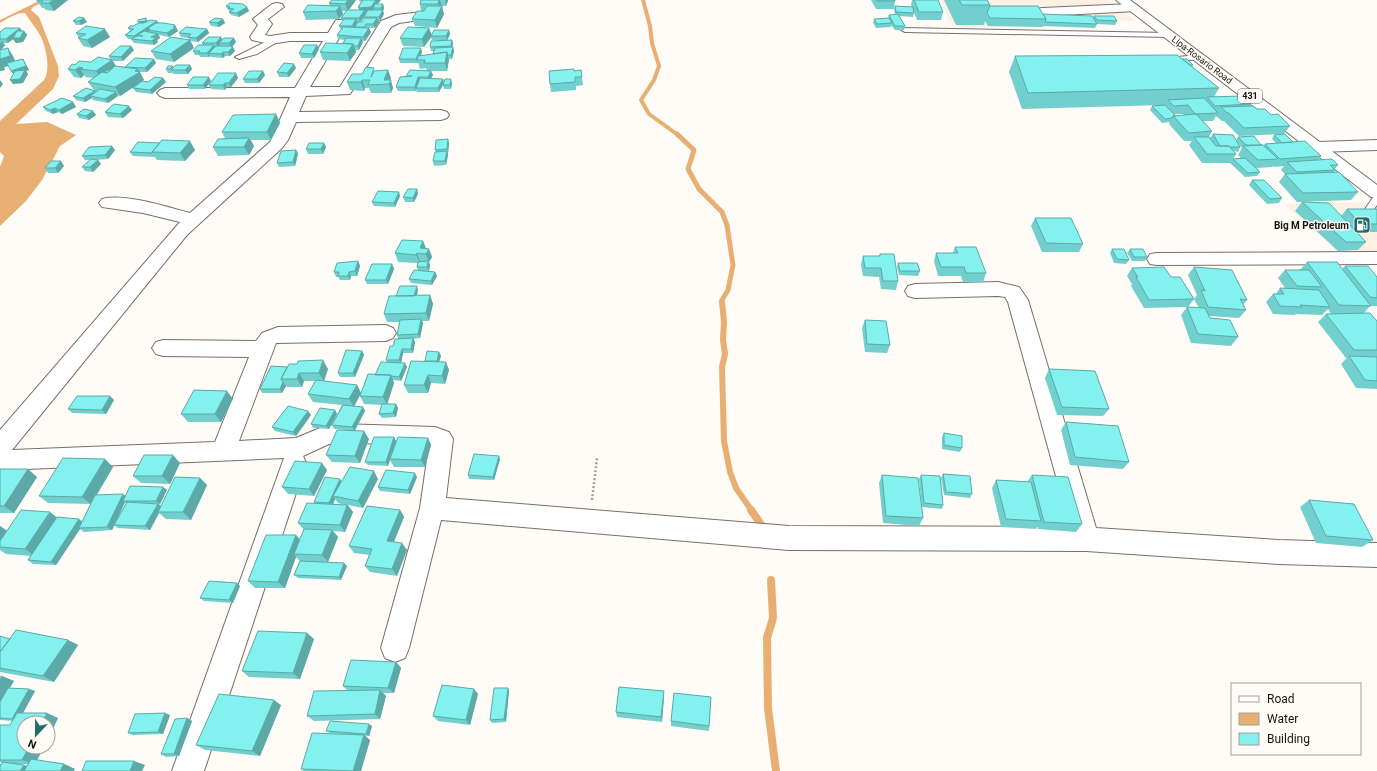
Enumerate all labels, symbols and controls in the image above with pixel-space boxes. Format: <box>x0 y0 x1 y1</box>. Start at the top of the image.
street label: Lipa-Rosario Road <box>1170 34 1234 86</box>
road number: 431 <box>1238 89 1262 103</box>
fuel station icon: Big M Petroleum <box>1352 215 1372 235</box>
place label: Big M Petroleum <box>1274 220 1349 231</box>
legend <box>1231 683 1361 755</box>
text: Road <box>1267 692 1295 706</box>
text: Water <box>1267 712 1298 726</box>
north arrow <box>16 715 56 755</box>
text: Building <box>1267 732 1310 746</box>
text: N <box>26 736 38 751</box>

